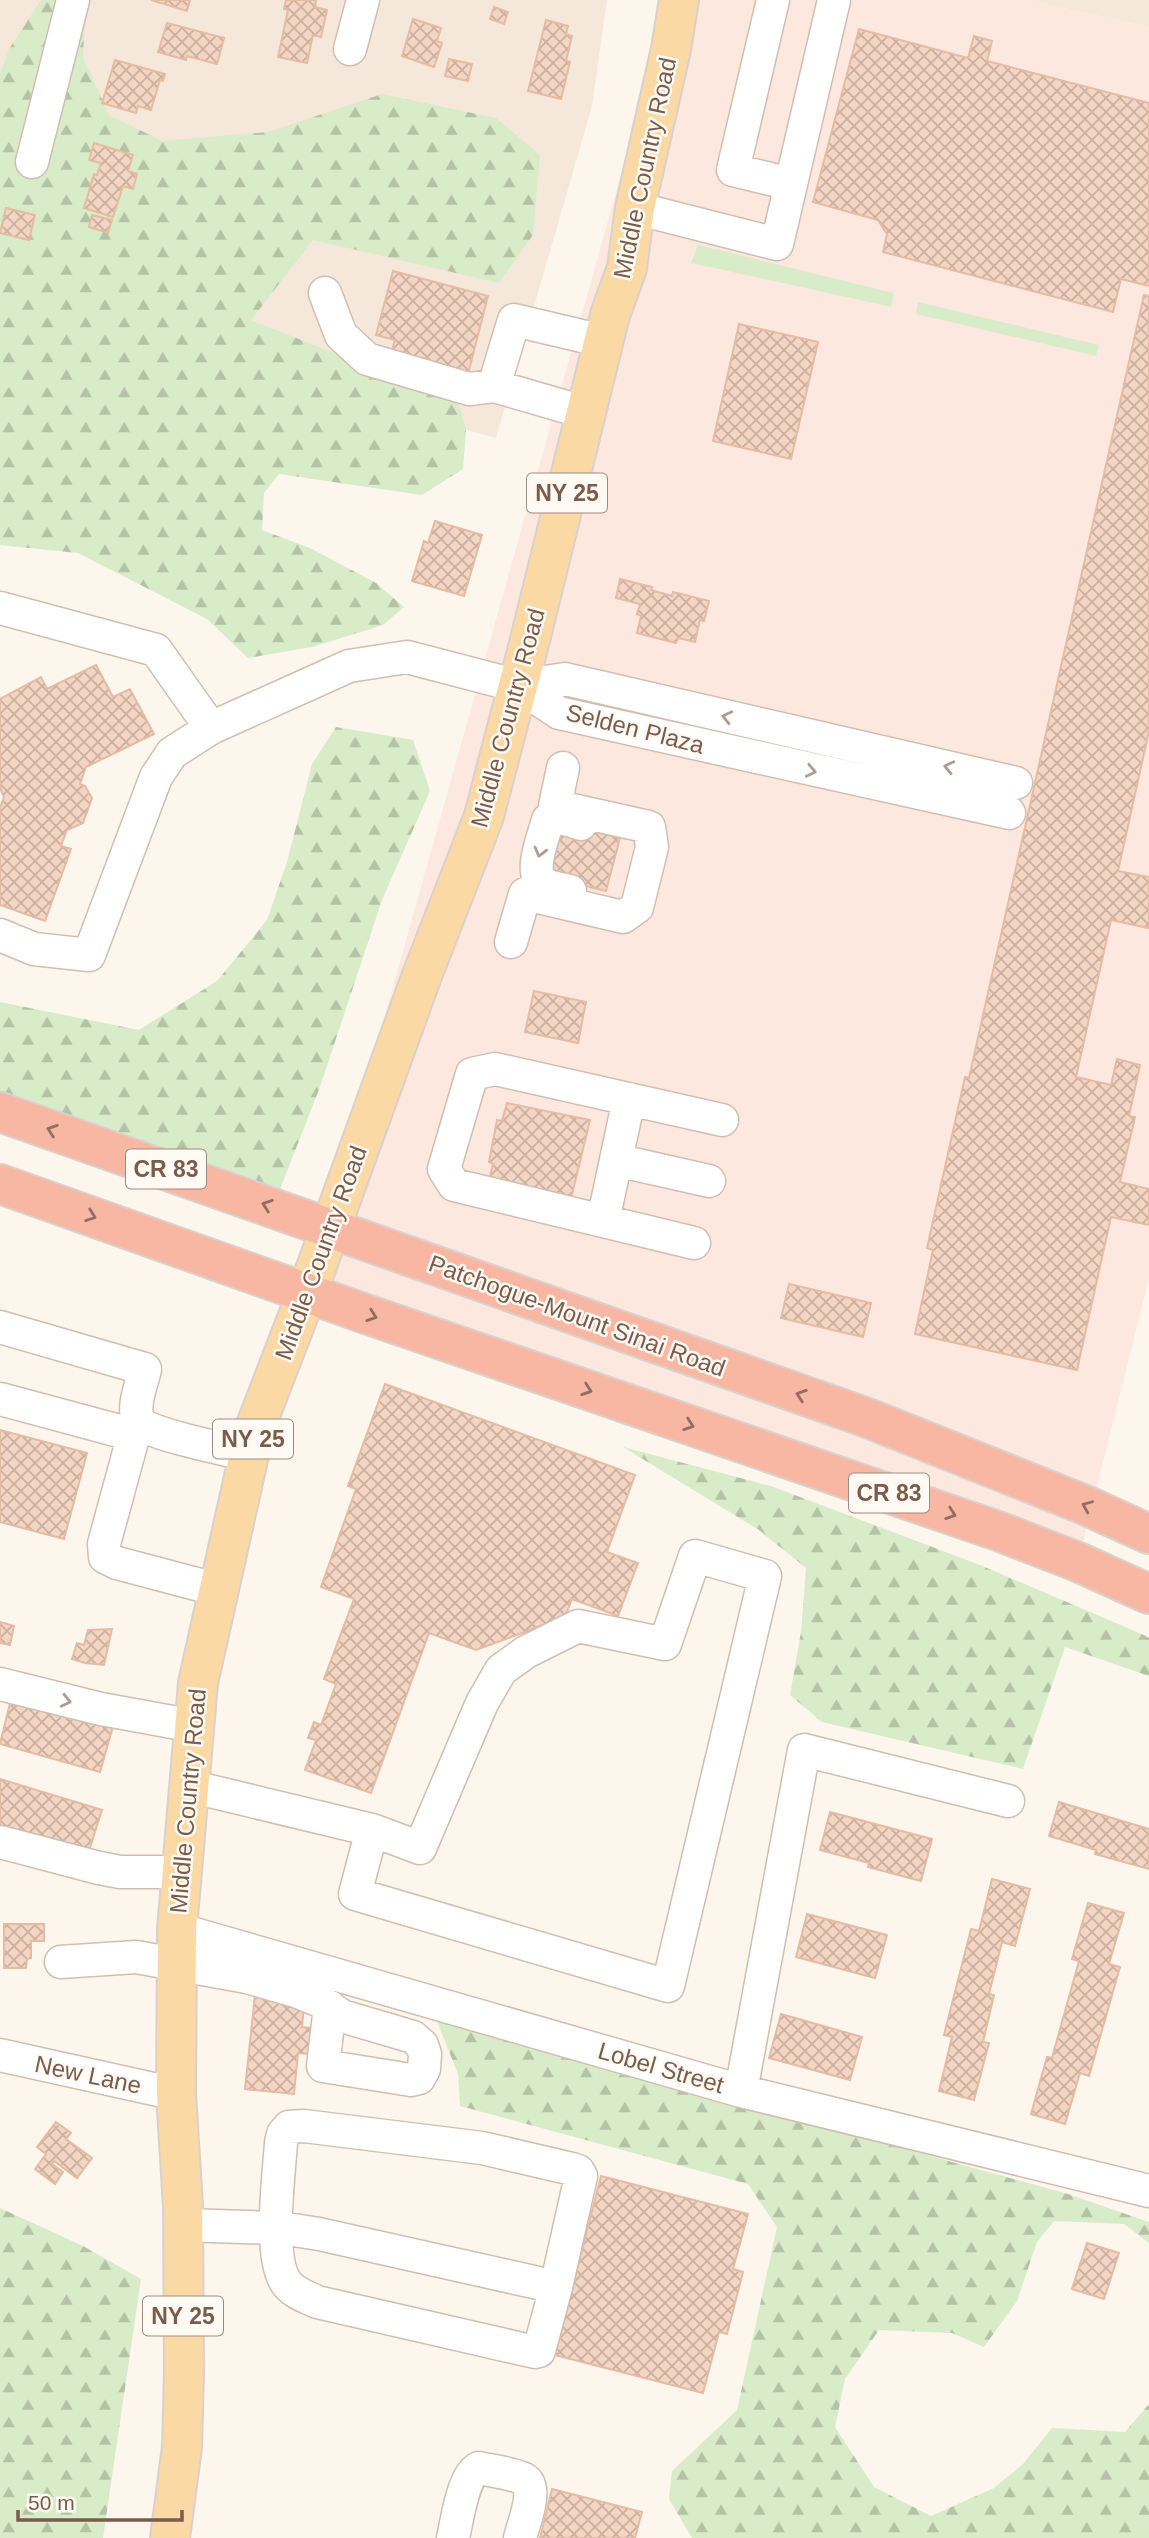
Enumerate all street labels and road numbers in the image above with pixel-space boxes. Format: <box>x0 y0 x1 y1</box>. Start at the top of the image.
street label: Middle Country Road <box>608 55 681 281</box>
road number: NY 25 <box>527 474 607 512</box>
street label: Middle Country Road <box>465 605 550 830</box>
street label: Selden Plaza <box>563 698 708 759</box>
street label: Middle Country Road <box>269 1142 372 1363</box>
road number: CR 83 <box>126 1150 206 1188</box>
street label: Patchogue-Mount Sinai Road <box>425 1249 729 1382</box>
road number: NY 25 <box>213 1420 293 1458</box>
road number: CR 83 <box>849 1474 929 1512</box>
street label: Middle Country Road <box>164 1687 211 1914</box>
street label: Lobel Street <box>595 2037 727 2098</box>
street label: New Lane <box>32 2050 144 2099</box>
road number: NY 25 <box>143 2296 223 2336</box>

